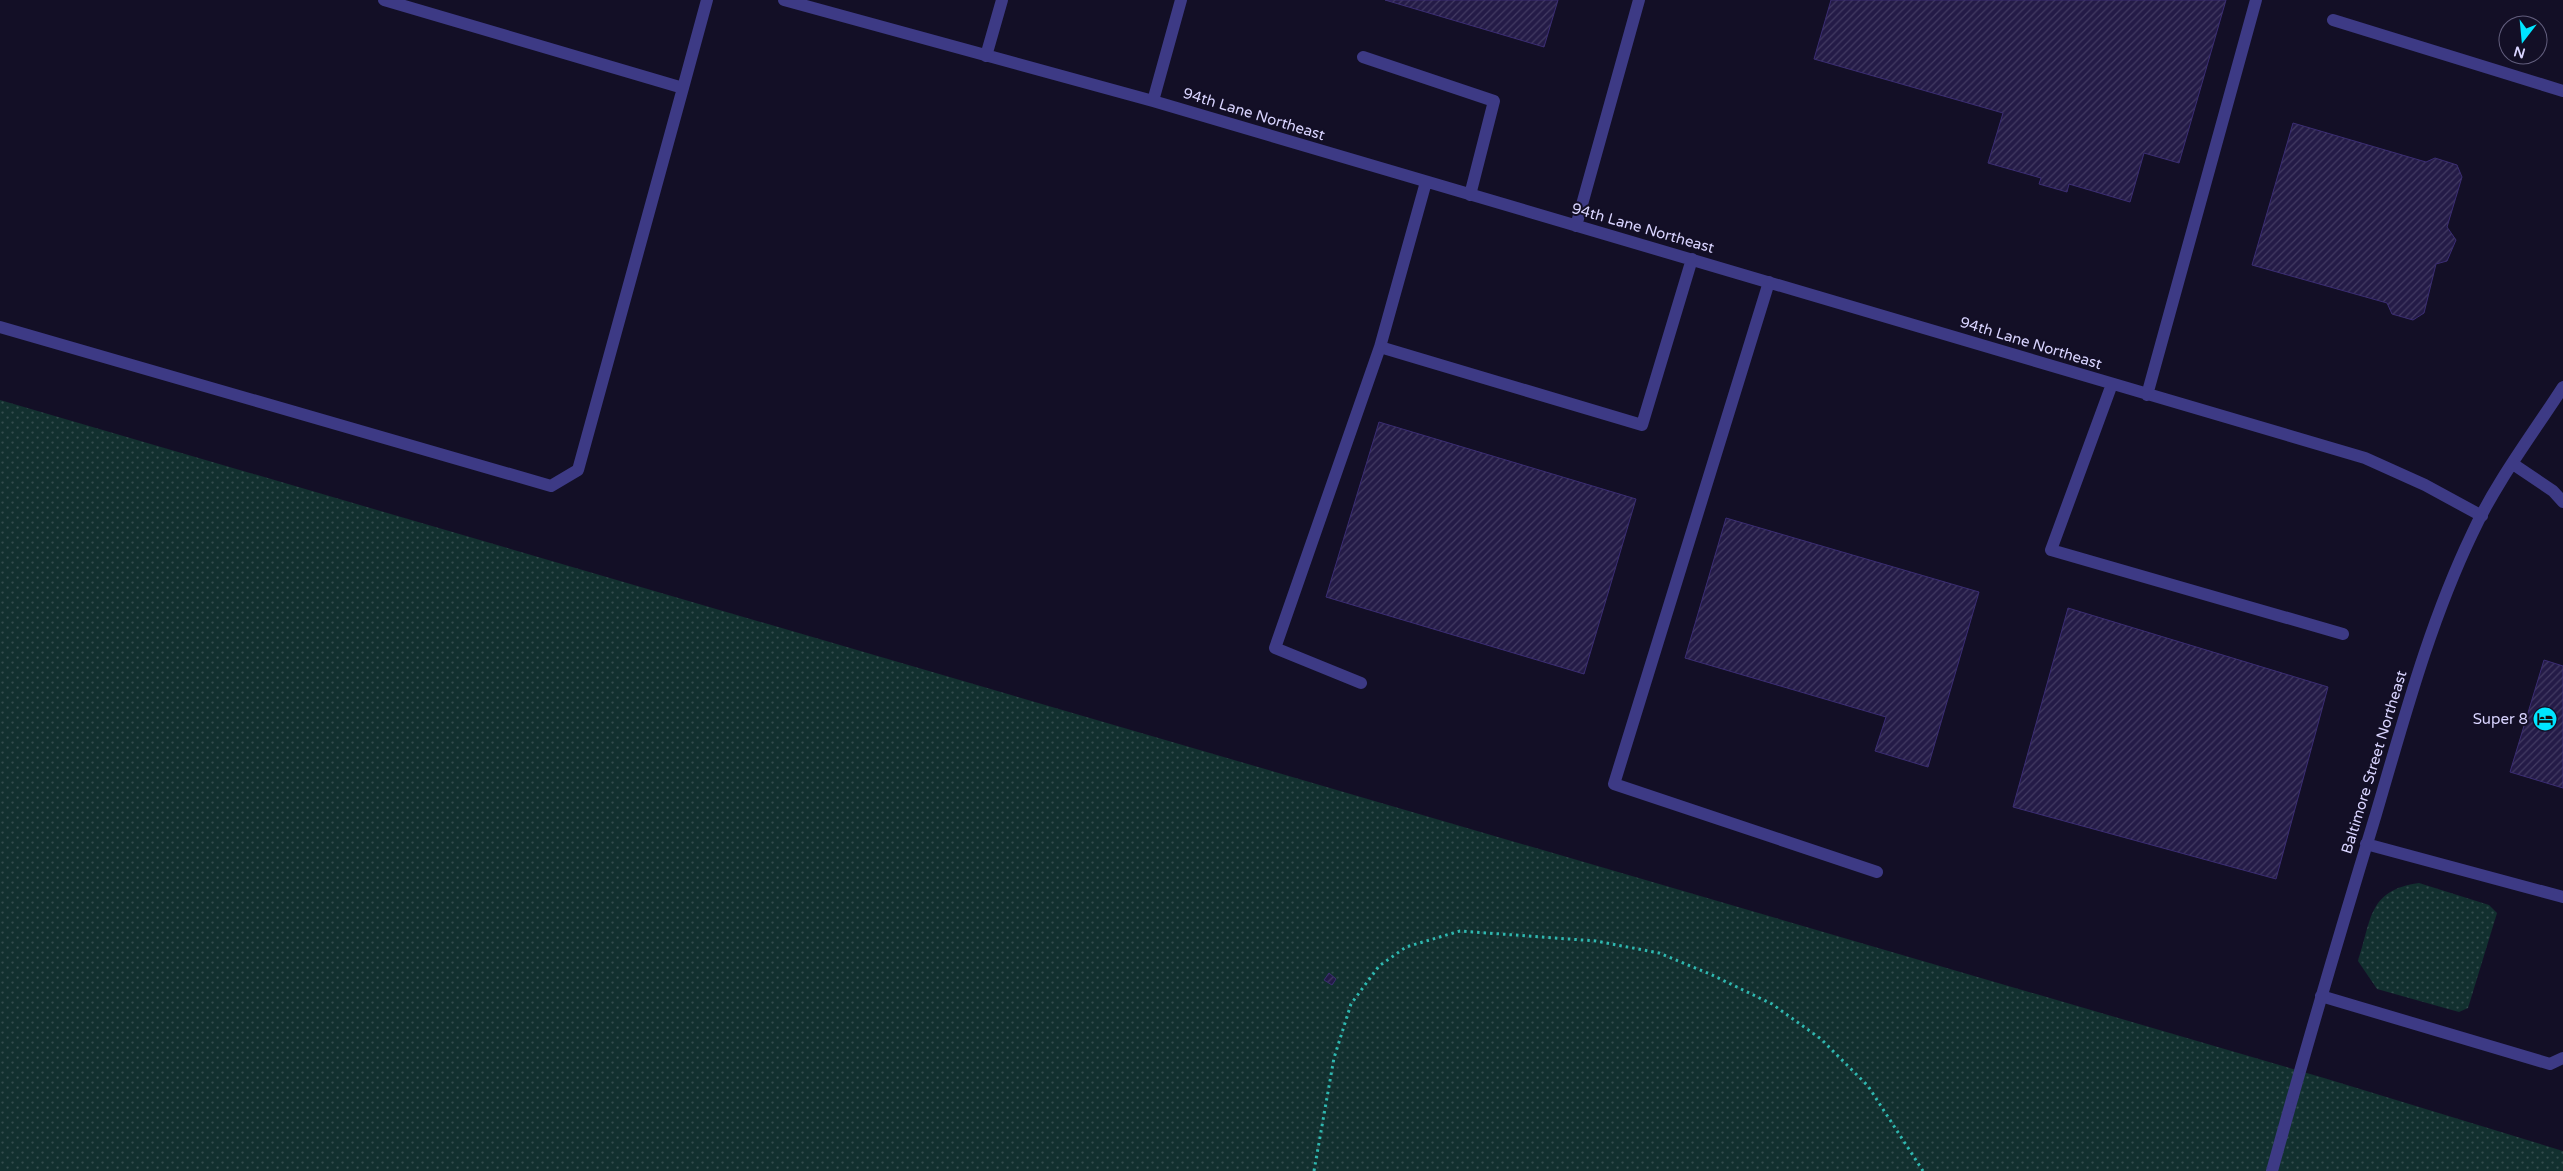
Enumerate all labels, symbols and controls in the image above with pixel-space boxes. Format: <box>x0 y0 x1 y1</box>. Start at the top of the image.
north arrow <box>2498 15 2548 65</box>
text: N <box>2512 42 2527 62</box>
street label: 94th Lane Northeast <box>1181 84 1327 144</box>
street label: 94th Lane Northeast <box>1570 199 1717 257</box>
street label: 94th Lane Northeast <box>1958 313 2104 373</box>
street label: Baltimore Street Northeast <box>2337 668 2411 856</box>
hotel icon: Super 8 <box>2532 706 2558 732</box>
place label: Super 8 <box>2473 710 2528 728</box>

